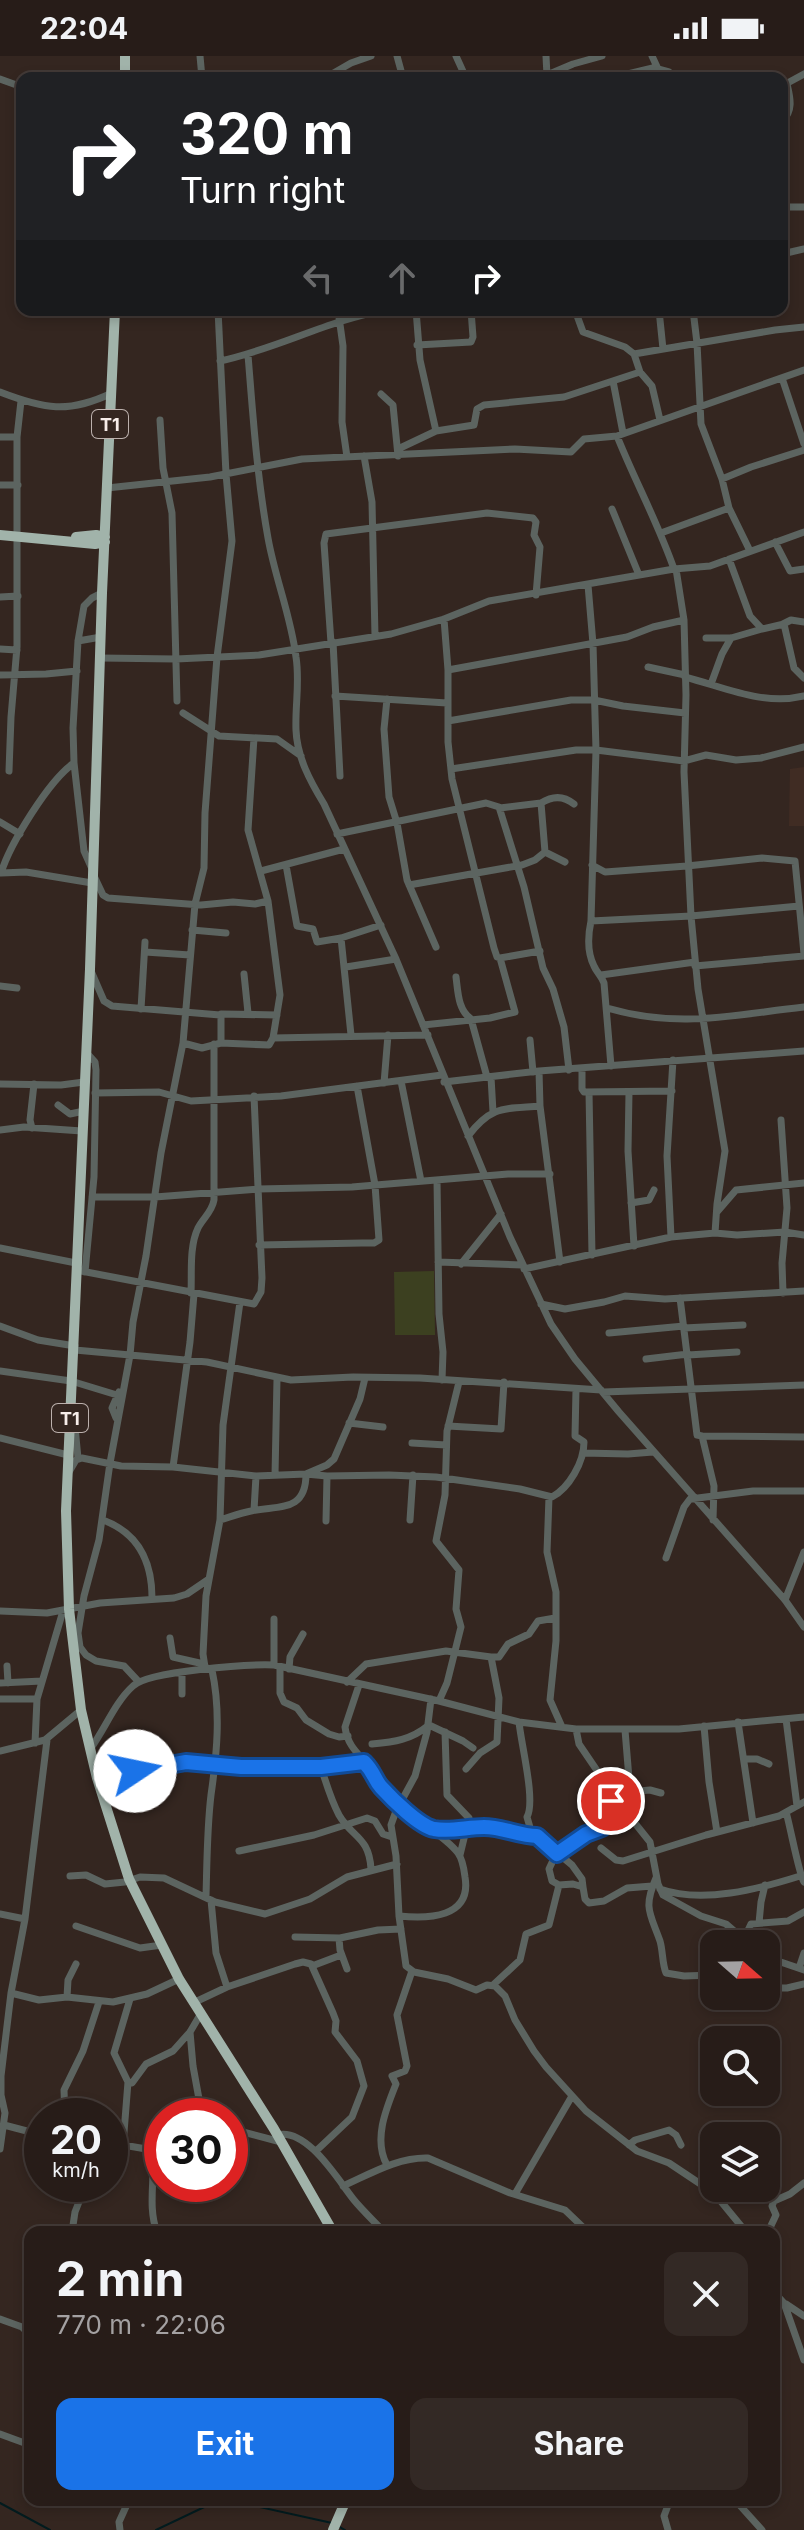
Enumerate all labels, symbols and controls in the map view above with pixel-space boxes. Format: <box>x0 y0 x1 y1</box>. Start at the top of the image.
text: 22:04 <box>40 10 128 46</box>
text: 320 m <box>180 100 354 168</box>
icon: right <box>48 104 152 208</box>
text: Turn right <box>180 168 345 212</box>
icon: left <box>296 256 340 300</box>
icon: ahead <box>380 256 424 300</box>
icon: right <box>464 256 508 300</box>
road number: T1 <box>92 410 128 438</box>
road number: T1 <box>52 1404 88 1432</box>
position arrow <box>93 1729 177 1813</box>
pin <box>577 1767 645 1835</box>
icon: arrive <box>589 1779 633 1823</box>
north arrow <box>700 1930 780 2010</box>
map controls <box>700 1930 780 2202</box>
button: search <box>700 2026 780 2106</box>
speed limit sign: 30 <box>144 2098 248 2202</box>
text: 20 <box>50 2115 102 2164</box>
button: layers <box>700 2122 780 2202</box>
text: km/h <box>52 2158 100 2182</box>
text: 2 min <box>56 2249 184 2308</box>
button: close <box>664 2252 748 2336</box>
text: 770 m · 22:06 <box>56 2309 226 2340</box>
button: Exit <box>56 2398 394 2490</box>
button: Share <box>410 2398 748 2490</box>

